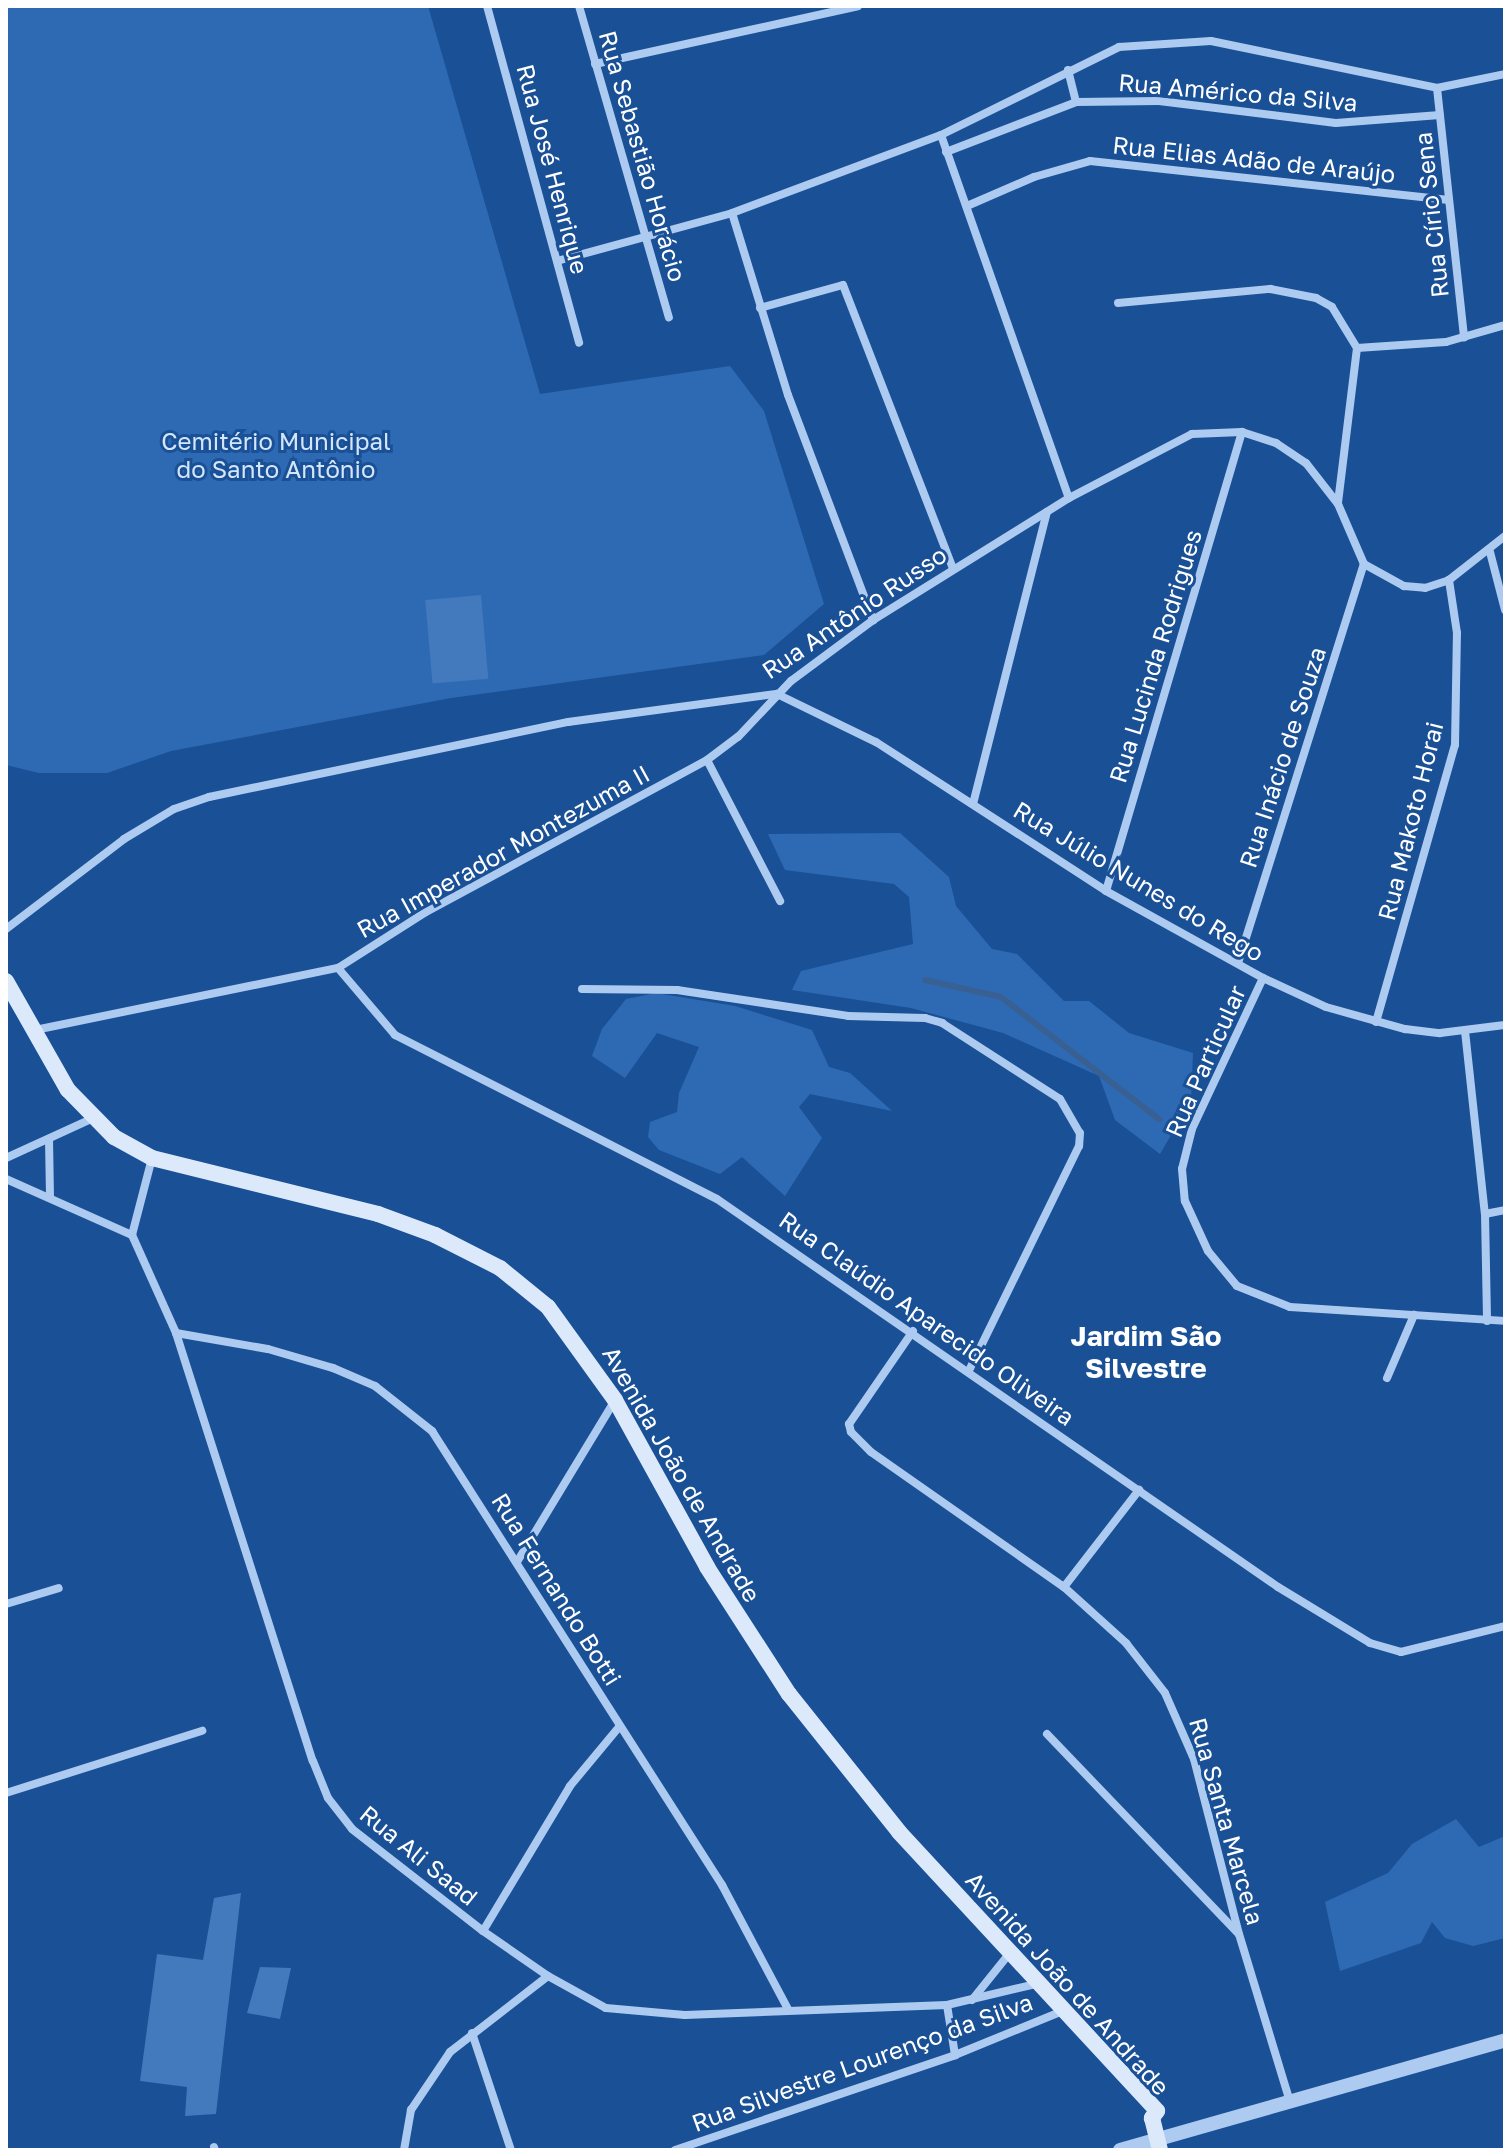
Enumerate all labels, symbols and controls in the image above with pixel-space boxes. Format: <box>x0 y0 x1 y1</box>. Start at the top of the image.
street label: Rua Sebastião Horácio <box>593 27 693 285</box>
street label: Rua José Henrique <box>511 61 595 277</box>
street label: Rua Américo da Silva <box>1117 67 1359 117</box>
street label: Rua Elias Adão de Araújo <box>1111 130 1397 188</box>
street label: Rua Círio Sena <box>1408 131 1454 299</box>
park label: Cemitério Municipal do Santo Antônio <box>161 427 391 483</box>
street label: Rua Lucinda Rodrigues <box>1103 526 1207 786</box>
street label: Rua Antônio Russo <box>756 540 952 684</box>
street label: Rua Inácio de Souza <box>1233 643 1331 871</box>
street label: Rua Makoto Horai <box>1371 719 1449 923</box>
street label: Rua Imperador Montezuma II <box>352 758 654 944</box>
street label: Rua Júlio Nunes do Rego <box>1009 795 1269 967</box>
street label: Rua Particular <box>1159 981 1251 1141</box>
street label: Rua Claúdio Aparecido Oliveira <box>774 1205 1080 1431</box>
district label: Jardim São Silvestre <box>1071 1319 1221 1385</box>
street label: Avenida João de Andrade <box>597 1341 767 1607</box>
street label: Rua Fernando Botti <box>486 1488 628 1690</box>
street label: Rua Santa Marcela <box>1184 1714 1270 1928</box>
street label: Rua Ali Saad <box>354 1799 484 1911</box>
street label: Avenida João de Andrade <box>960 1865 1176 2101</box>
street label: Rua Silvestre Lourenço da Silva <box>688 1987 1036 2137</box>

